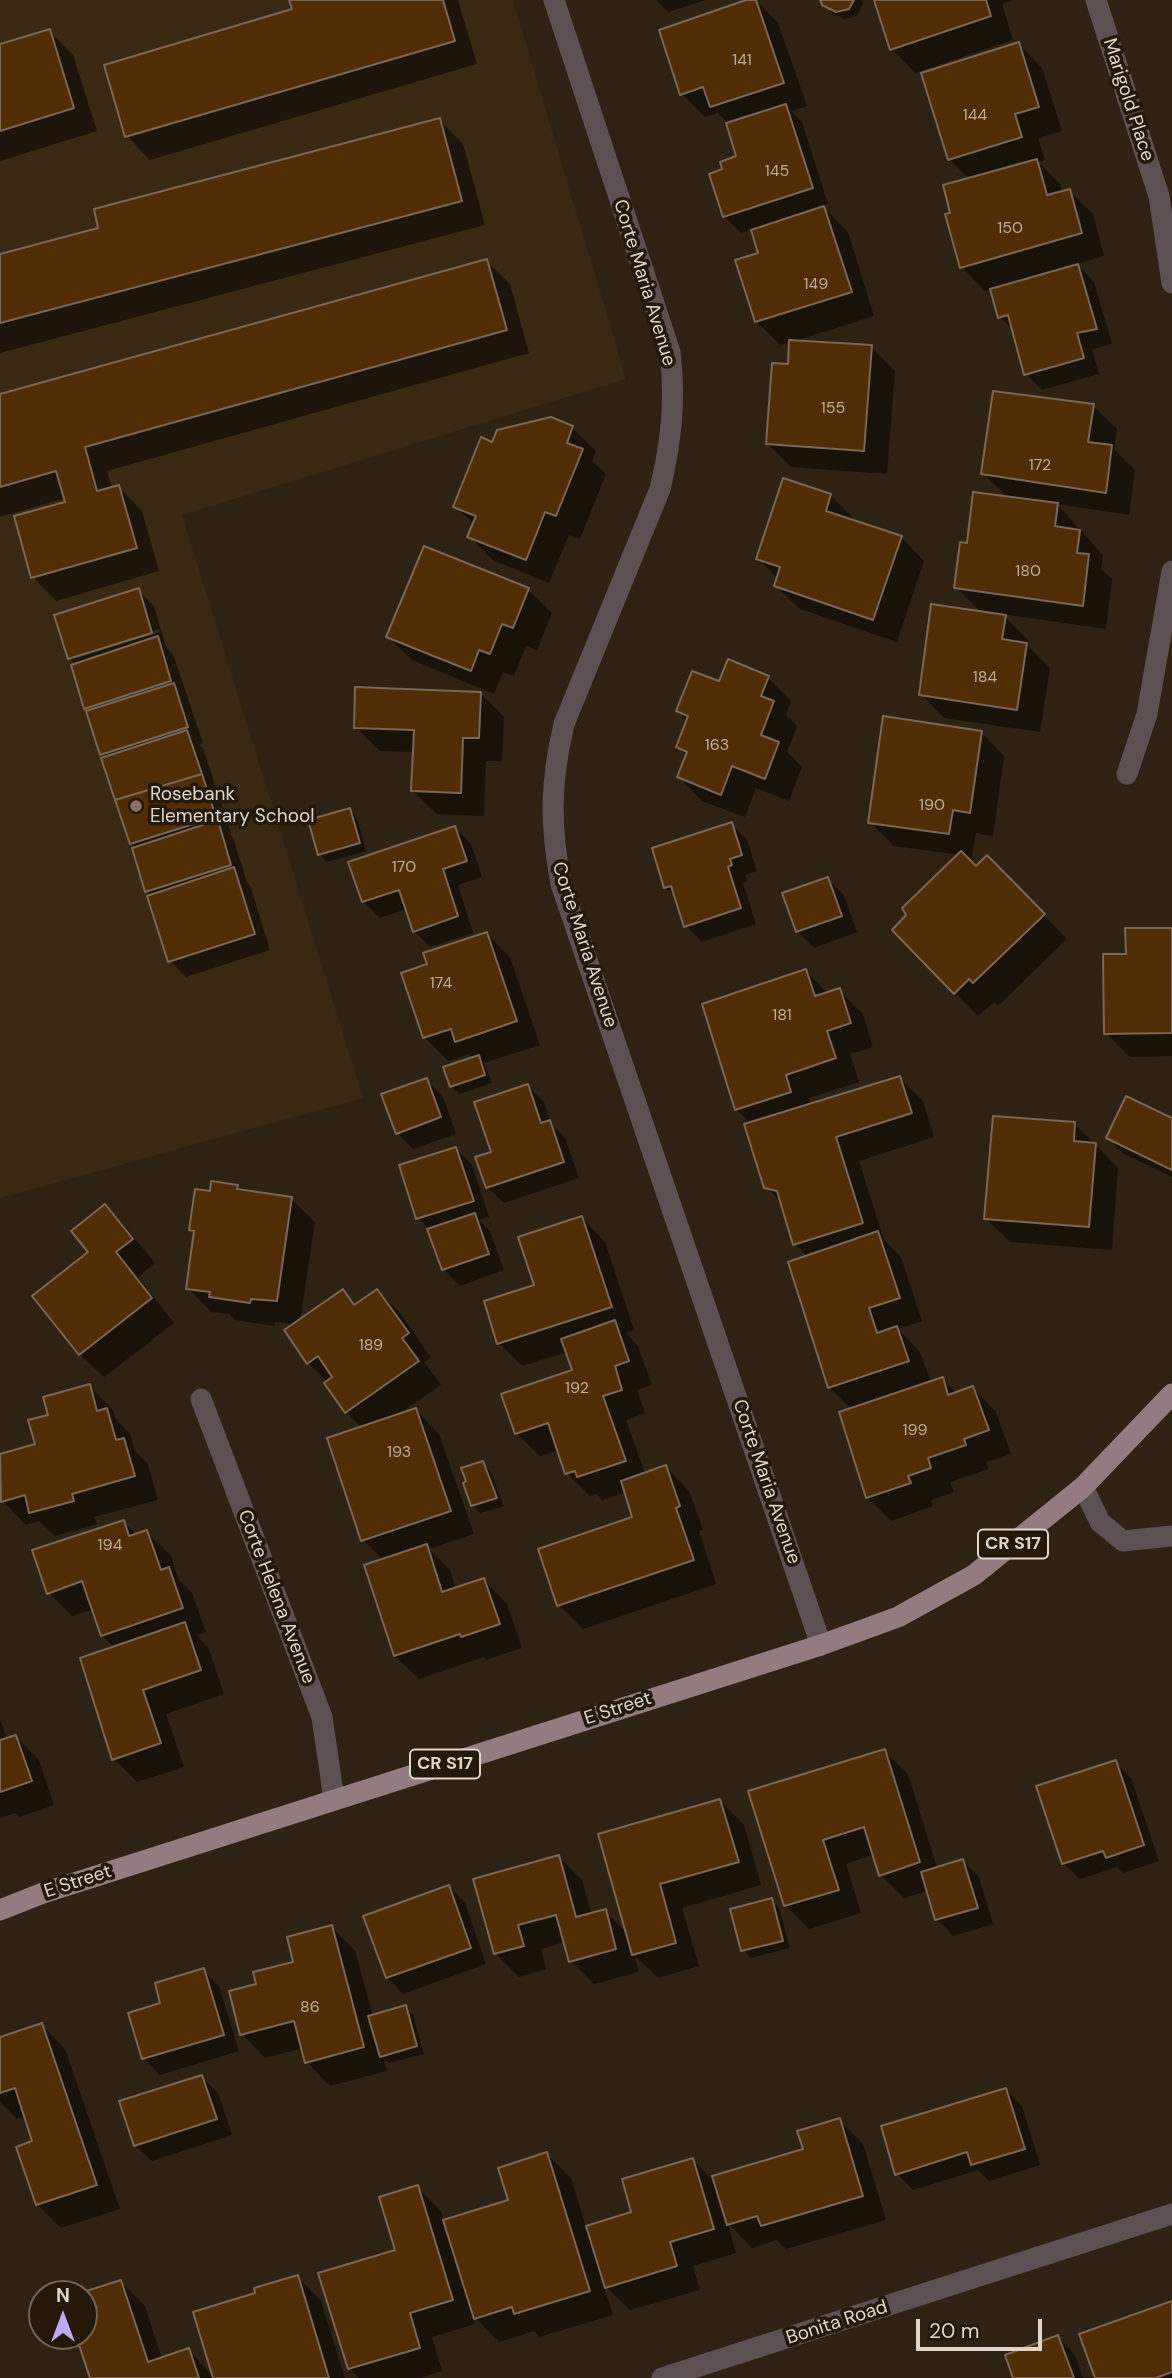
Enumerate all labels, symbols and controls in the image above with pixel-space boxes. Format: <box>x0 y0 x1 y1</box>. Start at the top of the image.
street label: Marigold Place <box>1097 36 1159 164</box>
house number: 141 <box>732 51 752 71</box>
house number: 144 <box>963 106 987 126</box>
house number: 145 <box>765 162 789 182</box>
street label: Corte Maria Avenue <box>608 197 680 369</box>
house number: 150 <box>997 219 1023 239</box>
house number: 149 <box>804 275 828 295</box>
house number: 155 <box>821 399 845 419</box>
house number: 172 <box>1029 456 1051 476</box>
house number: 180 <box>1015 562 1041 582</box>
house number: 184 <box>973 668 997 688</box>
house number: 163 <box>705 736 729 756</box>
place label: Rosebank Elementary School <box>150 784 314 828</box>
house number: 190 <box>919 796 945 816</box>
marker: Rosebank Elementary School <box>128 798 144 814</box>
house number: 170 <box>392 858 416 878</box>
street label: Corte Maria Avenue <box>546 859 622 1031</box>
house number: 174 <box>430 974 452 994</box>
house number: 181 <box>772 1006 792 1026</box>
house number: 189 <box>359 1336 383 1356</box>
house number: 192 <box>565 1379 589 1399</box>
street label: Corte Maria Avenue <box>727 1397 805 1567</box>
house number: 199 <box>902 1421 928 1441</box>
house number: 193 <box>387 1443 411 1463</box>
street label: Corte Helena Avenue <box>232 1507 320 1687</box>
road number: CR S17 <box>978 1530 1048 1559</box>
house number: 194 <box>98 1536 122 1556</box>
street label: E Street <box>581 1687 655 1731</box>
road number: CR S17 <box>410 1750 480 1778</box>
street label: E Street <box>41 1860 115 1904</box>
house number: 86 <box>300 1998 320 2018</box>
north arrow <box>28 2280 98 2350</box>
text: N <box>56 2283 70 2308</box>
street label: Bonita Road <box>783 2296 891 2350</box>
scale bar <box>920 2304 1046 2348</box>
text: 20 m <box>929 2317 980 2345</box>

